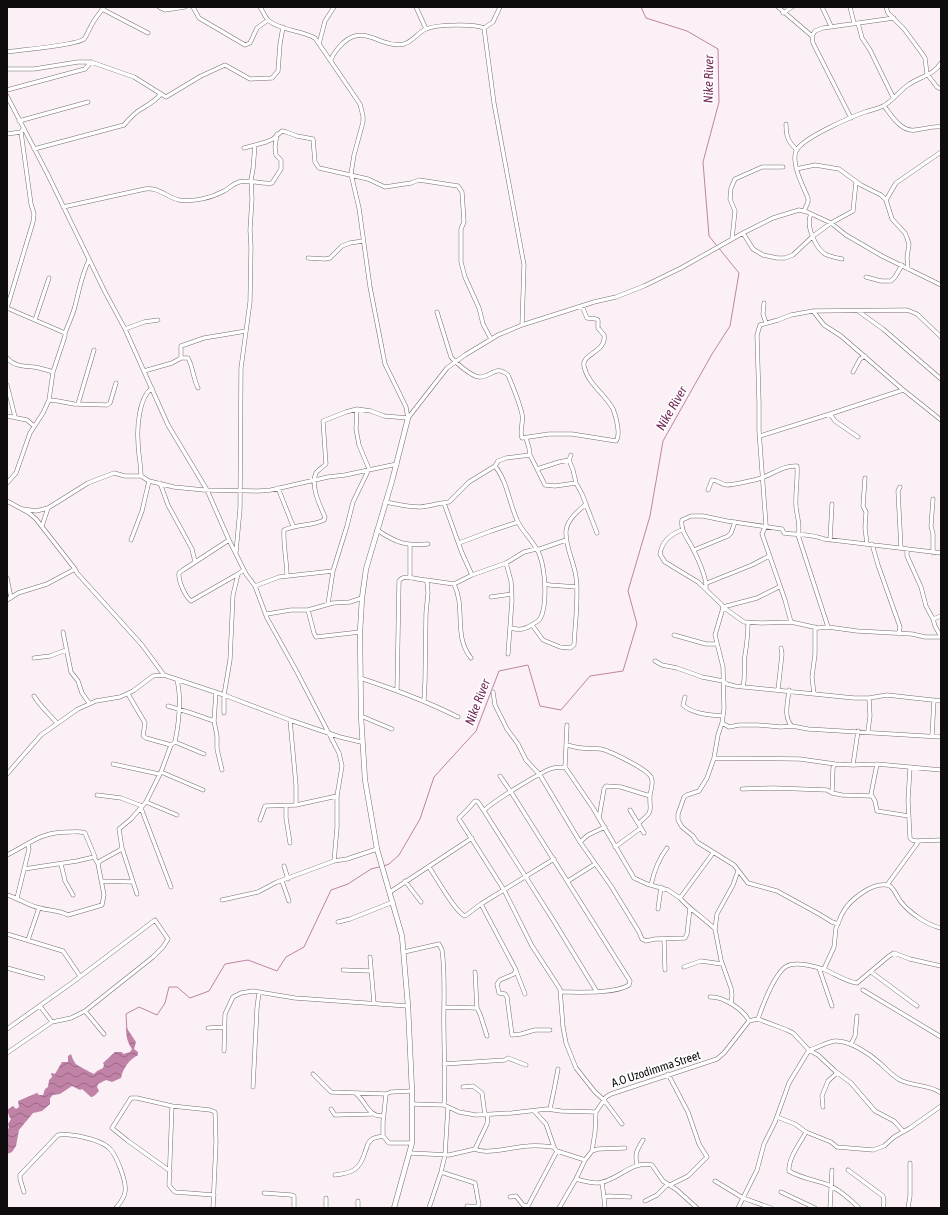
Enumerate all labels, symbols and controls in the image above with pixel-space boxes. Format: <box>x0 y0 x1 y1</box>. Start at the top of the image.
water label: Nike River <box>701 54 716 103</box>
water label: Nike River <box>653 383 691 433</box>
water label: Nike River <box>462 676 494 727</box>
street label: A.O Uzodimma Street <box>610 1048 703 1090</box>

